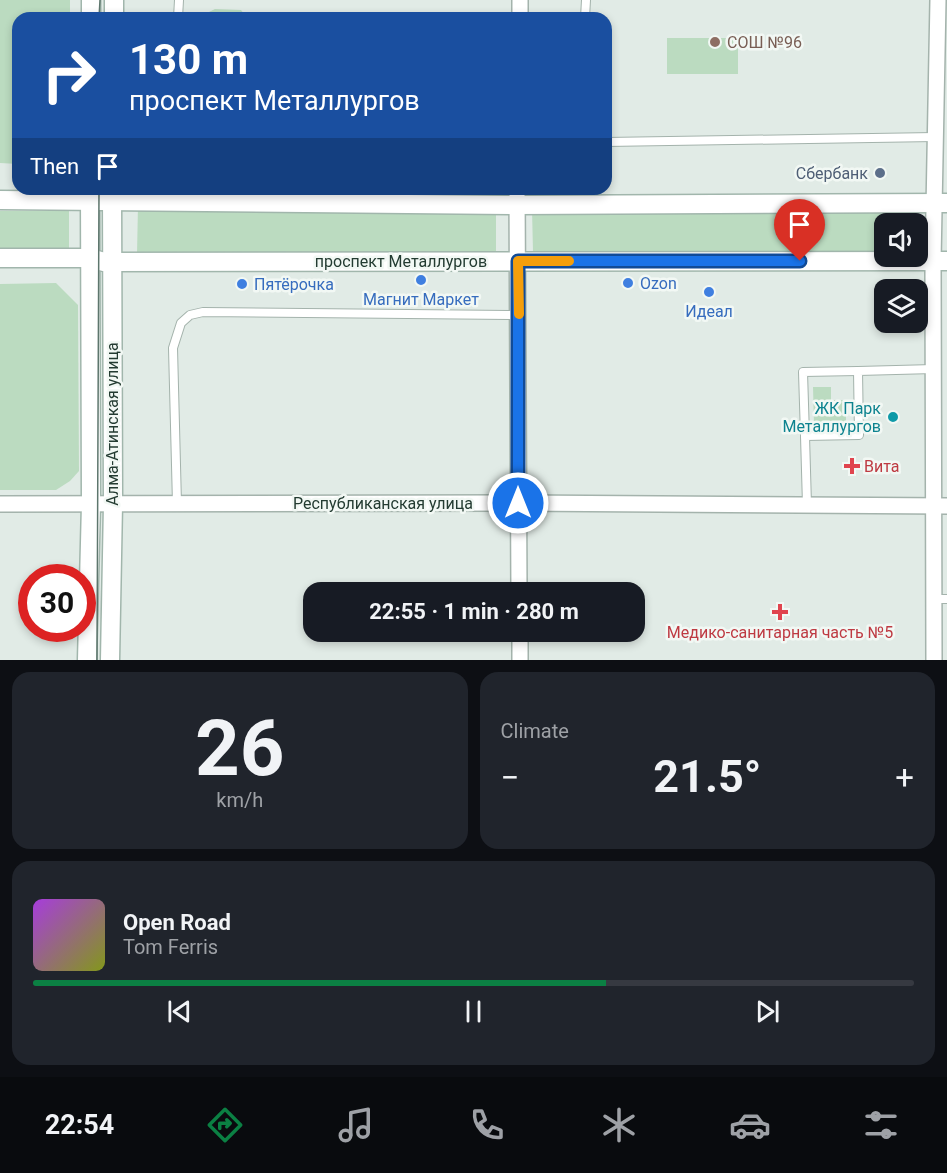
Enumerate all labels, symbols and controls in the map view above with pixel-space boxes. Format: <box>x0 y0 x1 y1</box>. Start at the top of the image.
place label: СОШ №96 <box>727 33 802 52</box>
text: 130 m <box>129 35 248 84</box>
marker: СОШ №96 <box>708 35 722 49</box>
icon: right <box>30 36 108 114</box>
text: проспект Металлургов <box>129 85 420 117</box>
icon: arrive <box>91 150 124 183</box>
text: Then <box>30 154 79 179</box>
place label: Сбербанк <box>796 164 868 183</box>
marker: Сбербанк <box>873 166 887 180</box>
pin <box>774 199 825 261</box>
icon: arrive <box>783 208 816 241</box>
map controls <box>874 213 928 333</box>
button: sound <box>874 213 928 267</box>
street label: проспект Металлургов <box>315 252 487 271</box>
marker: Магнит Маркет <box>414 273 428 287</box>
place label: Ozon <box>640 274 677 293</box>
place label: Пятёрочка <box>254 275 334 294</box>
marker: Ozon <box>621 276 635 290</box>
marker: Пятёрочка <box>235 277 249 291</box>
button: layers <box>874 279 928 333</box>
marker: Идеал <box>702 285 716 299</box>
place label: Магнит Маркет <box>363 290 479 309</box>
place label: Идеал <box>685 302 733 321</box>
street label: Алма-Атинская улица <box>103 342 122 506</box>
place label: ЖК Парк Металлургов <box>782 399 881 436</box>
marker: ЖК Парк Металлургов <box>886 410 900 424</box>
place label: Вита <box>864 457 899 476</box>
marker: Вита <box>845 459 859 473</box>
position arrow <box>486 471 550 535</box>
street label: Республиканская улица <box>293 494 473 513</box>
speed limit sign: 30 <box>18 564 96 642</box>
text: 22:55 · 1 min · 280 m <box>369 599 579 624</box>
marker: Медико-санитарная часть №5 <box>771 603 789 621</box>
place label: Медико-санитарная часть №5 <box>667 623 893 642</box>
text: 26 <box>195 703 285 794</box>
text: Climate <box>501 719 569 743</box>
text: 21.5° <box>653 750 761 803</box>
text: − <box>501 758 519 797</box>
text: + <box>895 758 914 797</box>
text: km/h <box>216 788 263 812</box>
text: Open Road <box>123 910 231 935</box>
text: Tom Ferris <box>123 935 218 959</box>
icon: previous <box>163 995 196 1028</box>
icon: pause <box>457 995 490 1028</box>
icon: next <box>751 995 784 1028</box>
icon: directions <box>204 1104 246 1146</box>
icon: music <box>335 1104 377 1146</box>
icon: phone <box>466 1104 508 1146</box>
icon: climate <box>598 1104 640 1146</box>
icon: car <box>729 1104 771 1146</box>
icon: filters <box>860 1104 902 1146</box>
text: 22:54 <box>45 1109 114 1141</box>

